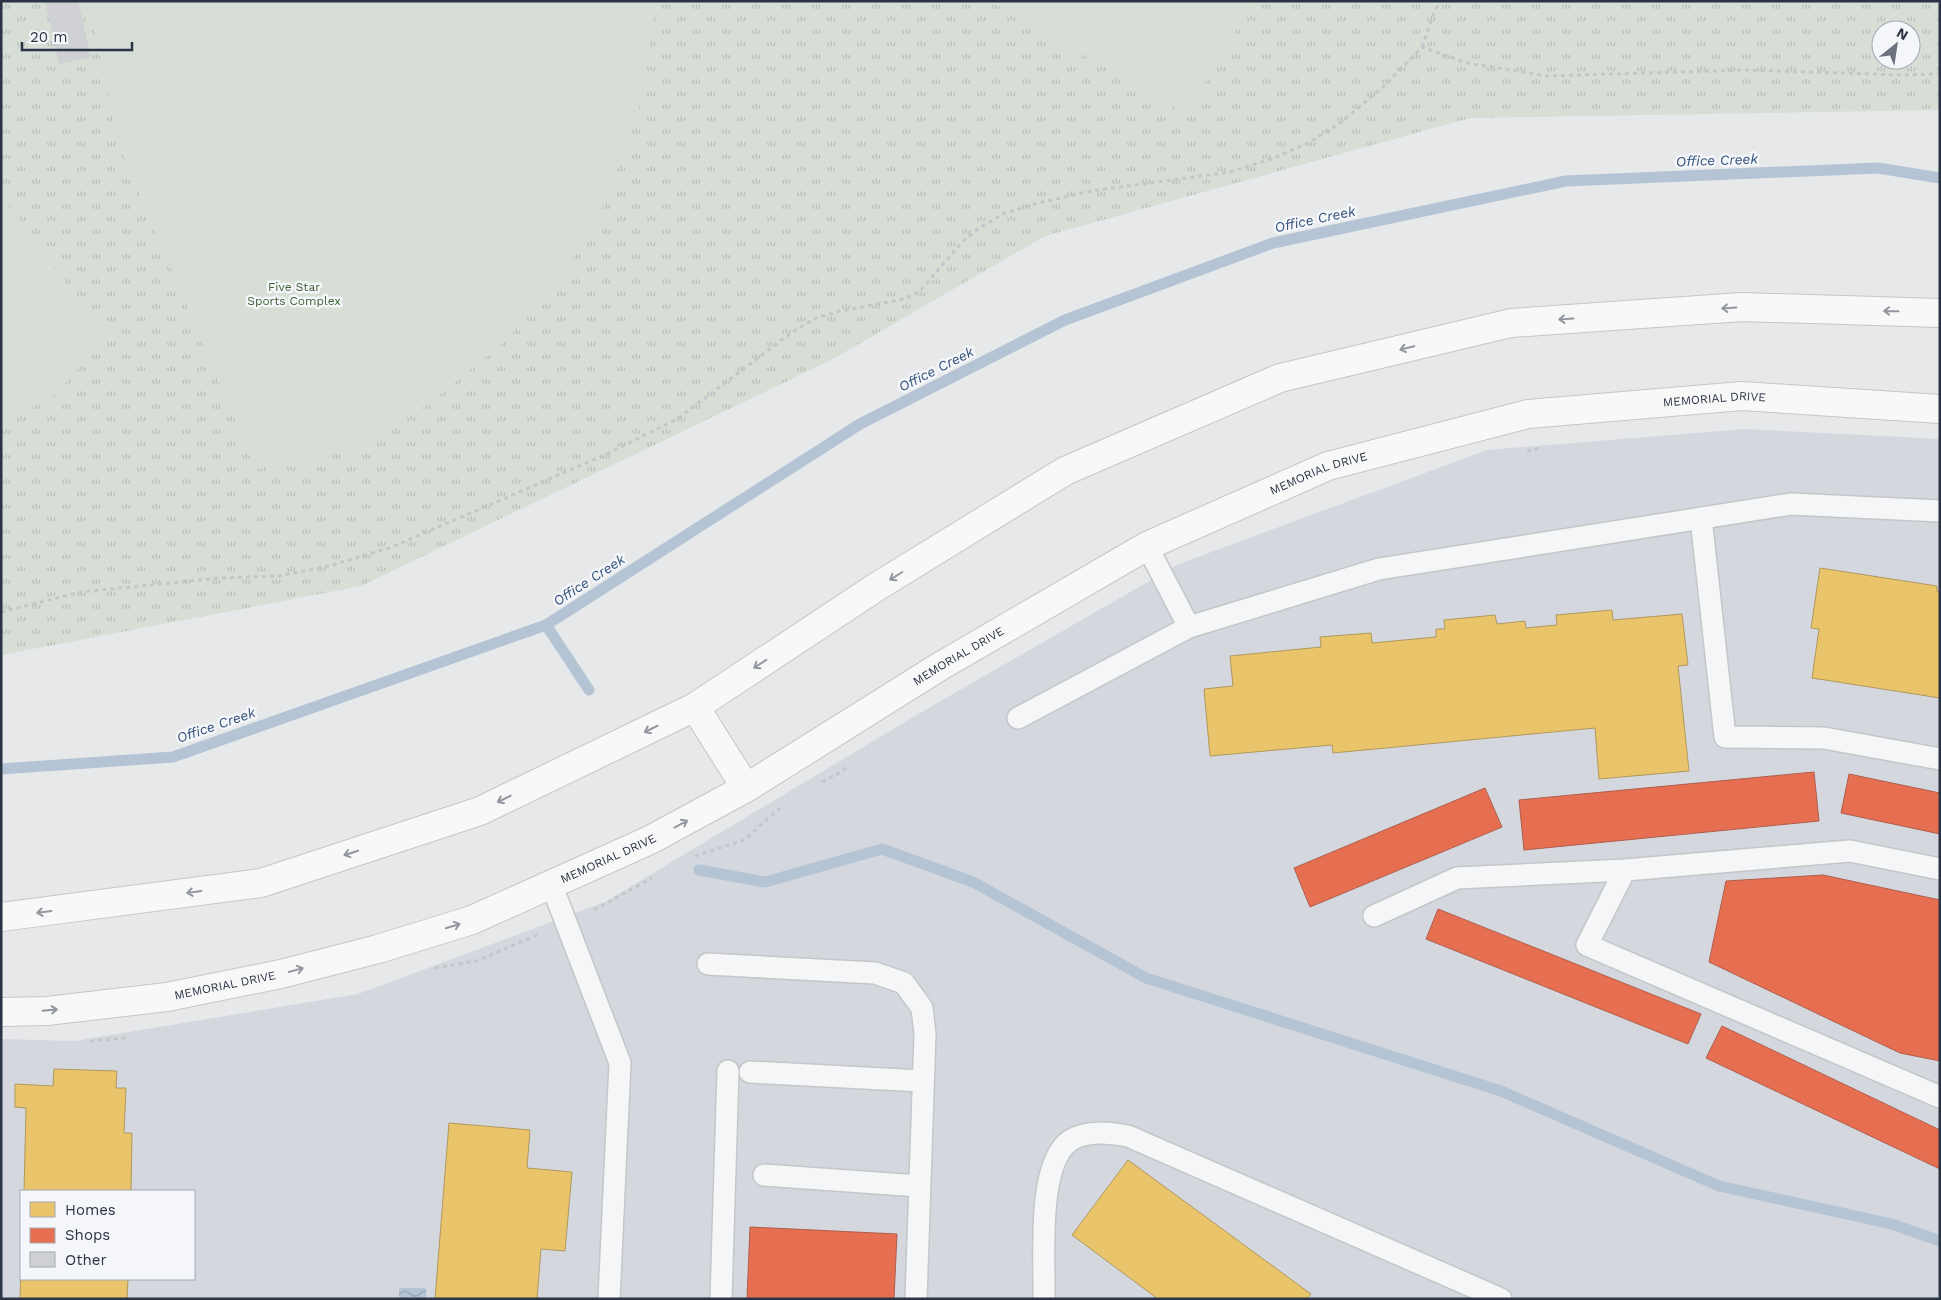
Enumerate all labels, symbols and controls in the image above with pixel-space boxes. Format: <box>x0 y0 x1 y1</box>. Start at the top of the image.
scale bar <box>22 20 132 52</box>
north arrow <box>1871 20 1921 70</box>
text: N <box>1894 24 1911 43</box>
text: 20 m <box>30 28 68 46</box>
water label: Office Creek <box>1676 151 1759 169</box>
water label: Office Creek <box>1273 203 1357 235</box>
park label: Five Star Sports Complex <box>247 280 341 308</box>
one-way arrow <box>1721 304 1737 313</box>
one-way arrow <box>1883 307 1899 316</box>
one-way arrow <box>1559 315 1575 324</box>
water label: Office Creek <box>896 343 977 395</box>
one-way arrow <box>1399 344 1415 353</box>
street label: MEMORIAL DRIVE <box>1662 389 1767 410</box>
street label: MEMORIAL DRIVE <box>1268 449 1369 498</box>
water label: Office Creek <box>550 551 628 609</box>
one-way arrow <box>890 571 904 581</box>
street label: MEMORIAL DRIVE <box>910 624 1007 689</box>
one-way arrow <box>753 659 767 670</box>
water label: Office Creek <box>175 704 258 746</box>
one-way arrow <box>643 724 658 734</box>
one-way arrow <box>497 795 512 804</box>
one-way arrow <box>673 818 687 828</box>
street label: MEMORIAL DRIVE <box>558 831 659 886</box>
one-way arrow <box>344 849 359 858</box>
one-way arrow <box>186 887 202 897</box>
one-way arrow <box>36 907 52 917</box>
one-way arrow <box>444 920 460 930</box>
one-way arrow <box>288 965 304 974</box>
street label: MEMORIAL DRIVE <box>173 968 277 1002</box>
one-way arrow <box>42 1006 58 1015</box>
legend <box>20 1190 195 1280</box>
text: Homes <box>65 1201 116 1219</box>
text: Shops <box>65 1226 110 1244</box>
text: Other <box>65 1251 107 1269</box>

